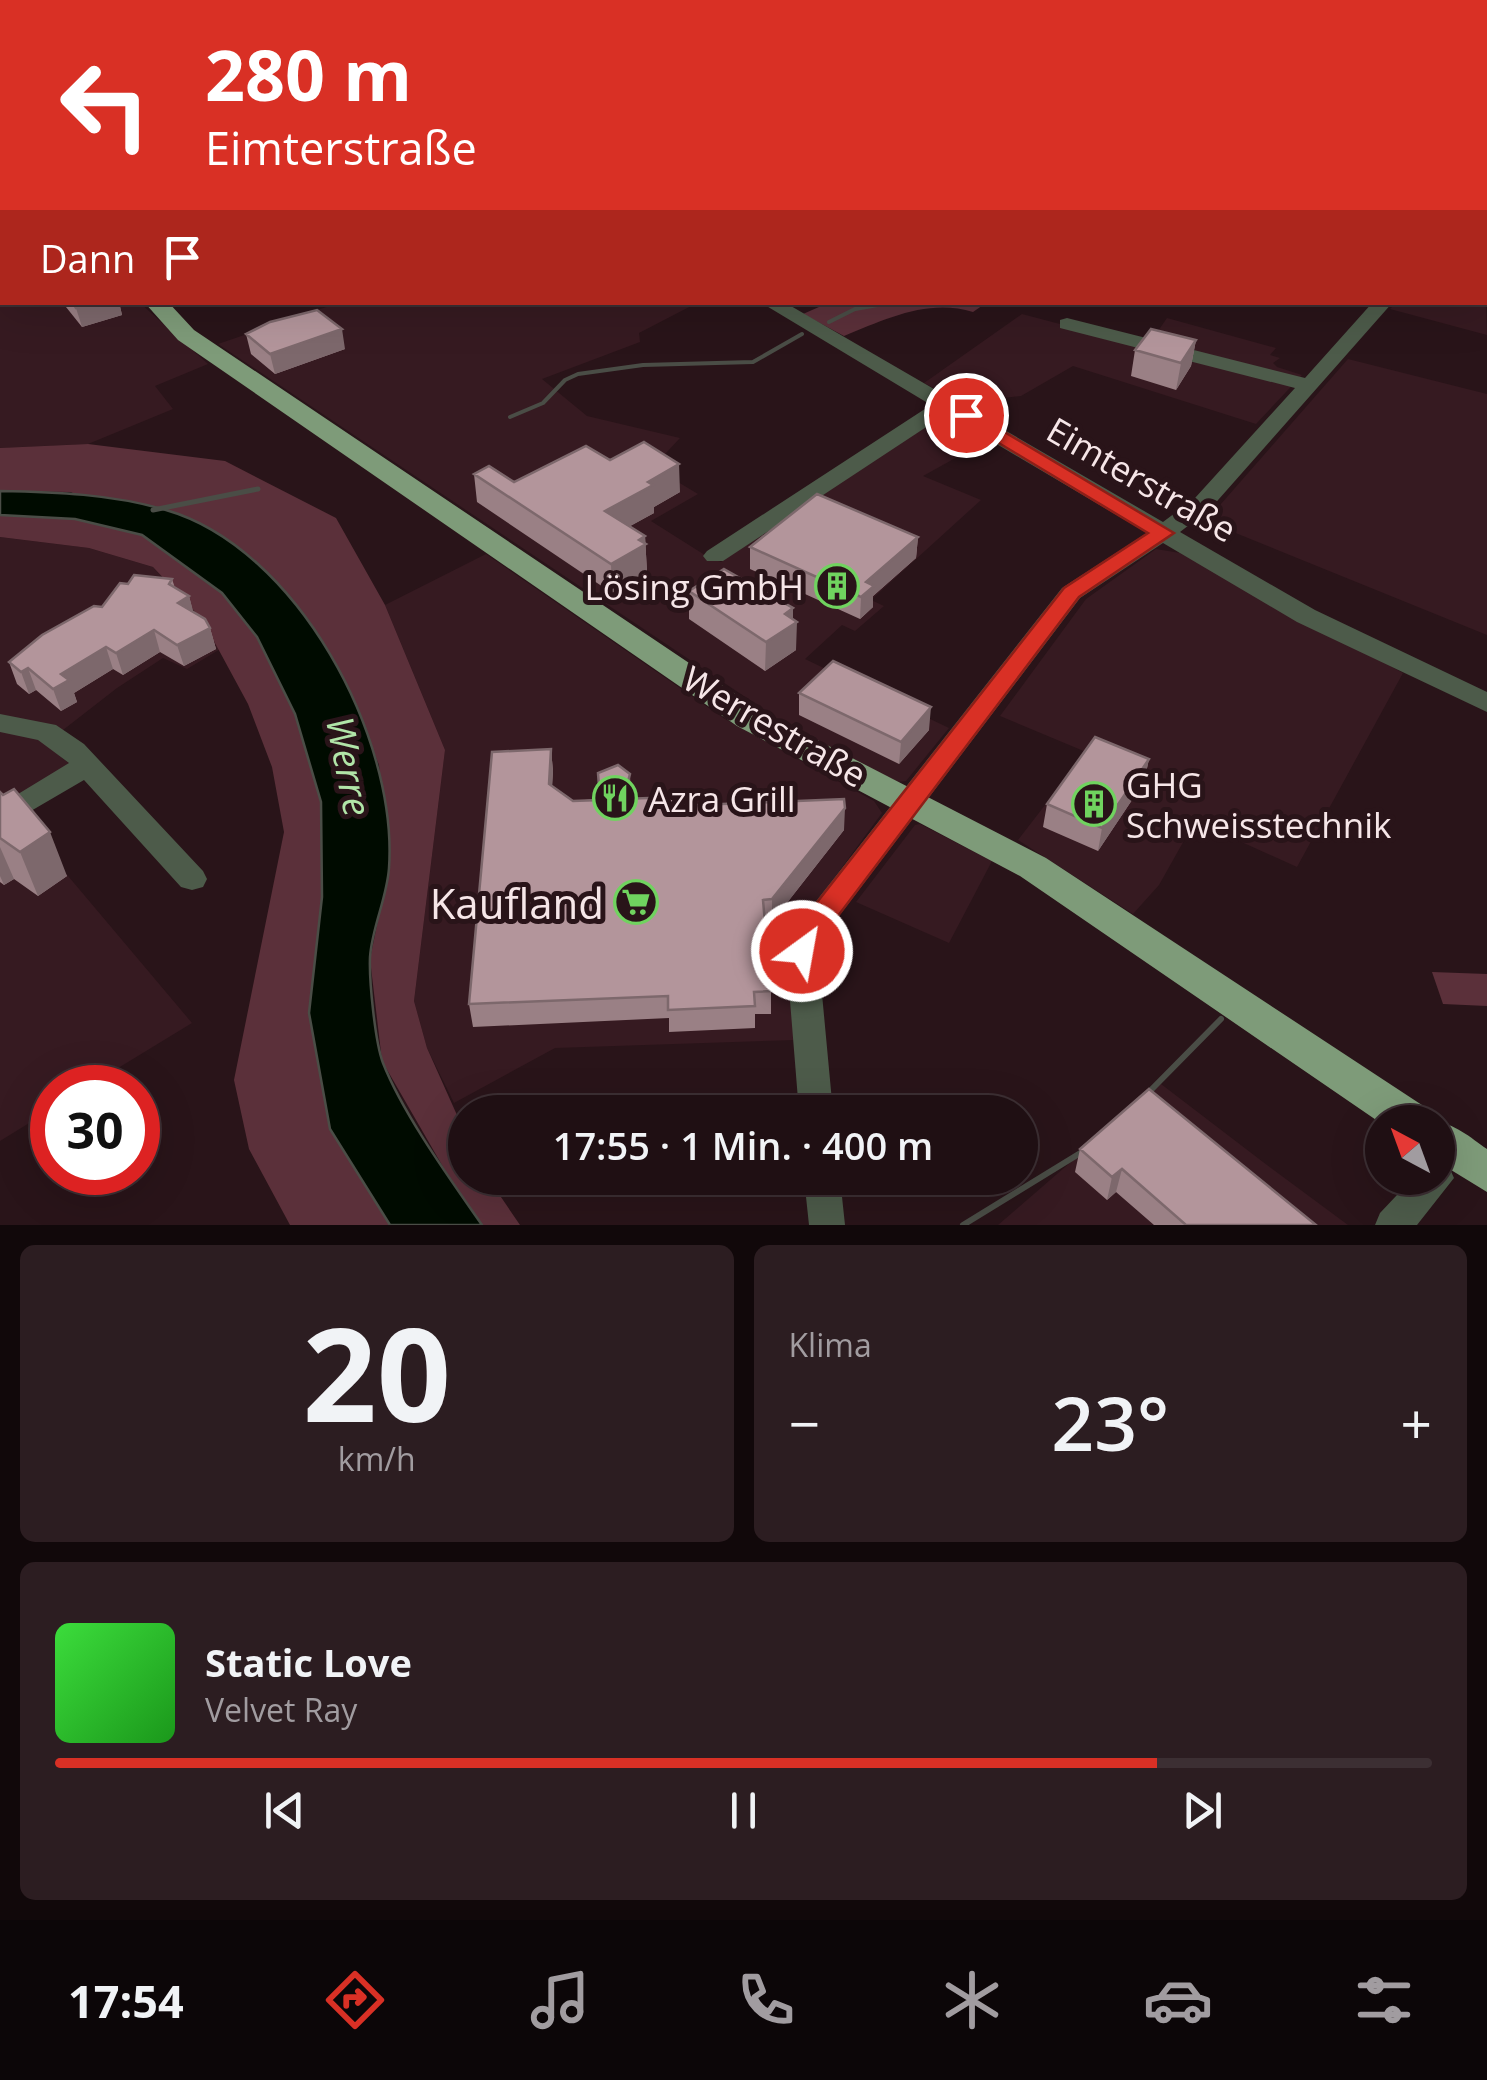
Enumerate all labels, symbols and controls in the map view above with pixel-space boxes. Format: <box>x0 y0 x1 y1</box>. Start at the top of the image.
text: 280 m <box>205 26 412 122</box>
icon: left <box>40 40 170 170</box>
text: Eimterstraße <box>205 117 477 178</box>
icon: arrive <box>155 230 210 285</box>
text: Dann <box>40 232 135 284</box>
pin <box>924 373 1009 458</box>
icon: arrive <box>939 388 994 443</box>
street label: Eimterstraße <box>1039 406 1245 552</box>
place label: Lösing GmbH <box>585 563 804 610</box>
building icon: Lösing GmbH <box>814 563 860 609</box>
street label: Werrestraße <box>675 654 875 798</box>
water label: Werre <box>315 712 385 820</box>
place label: GHG Schweisstechnik <box>1126 761 1392 848</box>
restaurant icon: Azra Grill <box>592 775 638 821</box>
place label: Azra Grill <box>648 775 796 822</box>
building icon: GHG Schweisstechnik <box>1071 781 1117 827</box>
place label: Kaufland <box>430 874 604 931</box>
supermarket icon: Kaufland <box>613 879 659 925</box>
position arrow <box>750 899 854 1003</box>
speed limit sign: 30 <box>30 1065 160 1195</box>
north arrow <box>1365 1105 1455 1195</box>
map controls <box>1365 1105 1455 1195</box>
text: 17:55 · 1 Min. · 400 m <box>553 1119 933 1171</box>
text: 20 <box>302 1283 451 1460</box>
text: Klima <box>789 1323 872 1366</box>
text: 23° <box>1051 1371 1169 1473</box>
text: − <box>789 1385 820 1460</box>
text: + <box>1401 1385 1432 1460</box>
text: km/h <box>338 1437 416 1480</box>
text: Static Love <box>205 1636 412 1688</box>
text: Velvet Ray <box>205 1688 357 1731</box>
icon: previous <box>257 1783 312 1838</box>
icon: pause <box>716 1783 771 1838</box>
icon: next <box>1175 1783 1230 1838</box>
icon: directions <box>320 1965 390 2035</box>
icon: music <box>525 1965 595 2035</box>
icon: phone <box>731 1965 801 2035</box>
icon: climate <box>937 1965 1007 2035</box>
icon: car <box>1143 1965 1213 2035</box>
icon: filters <box>1349 1965 1419 2035</box>
text: 17:54 <box>68 1970 184 2031</box>

